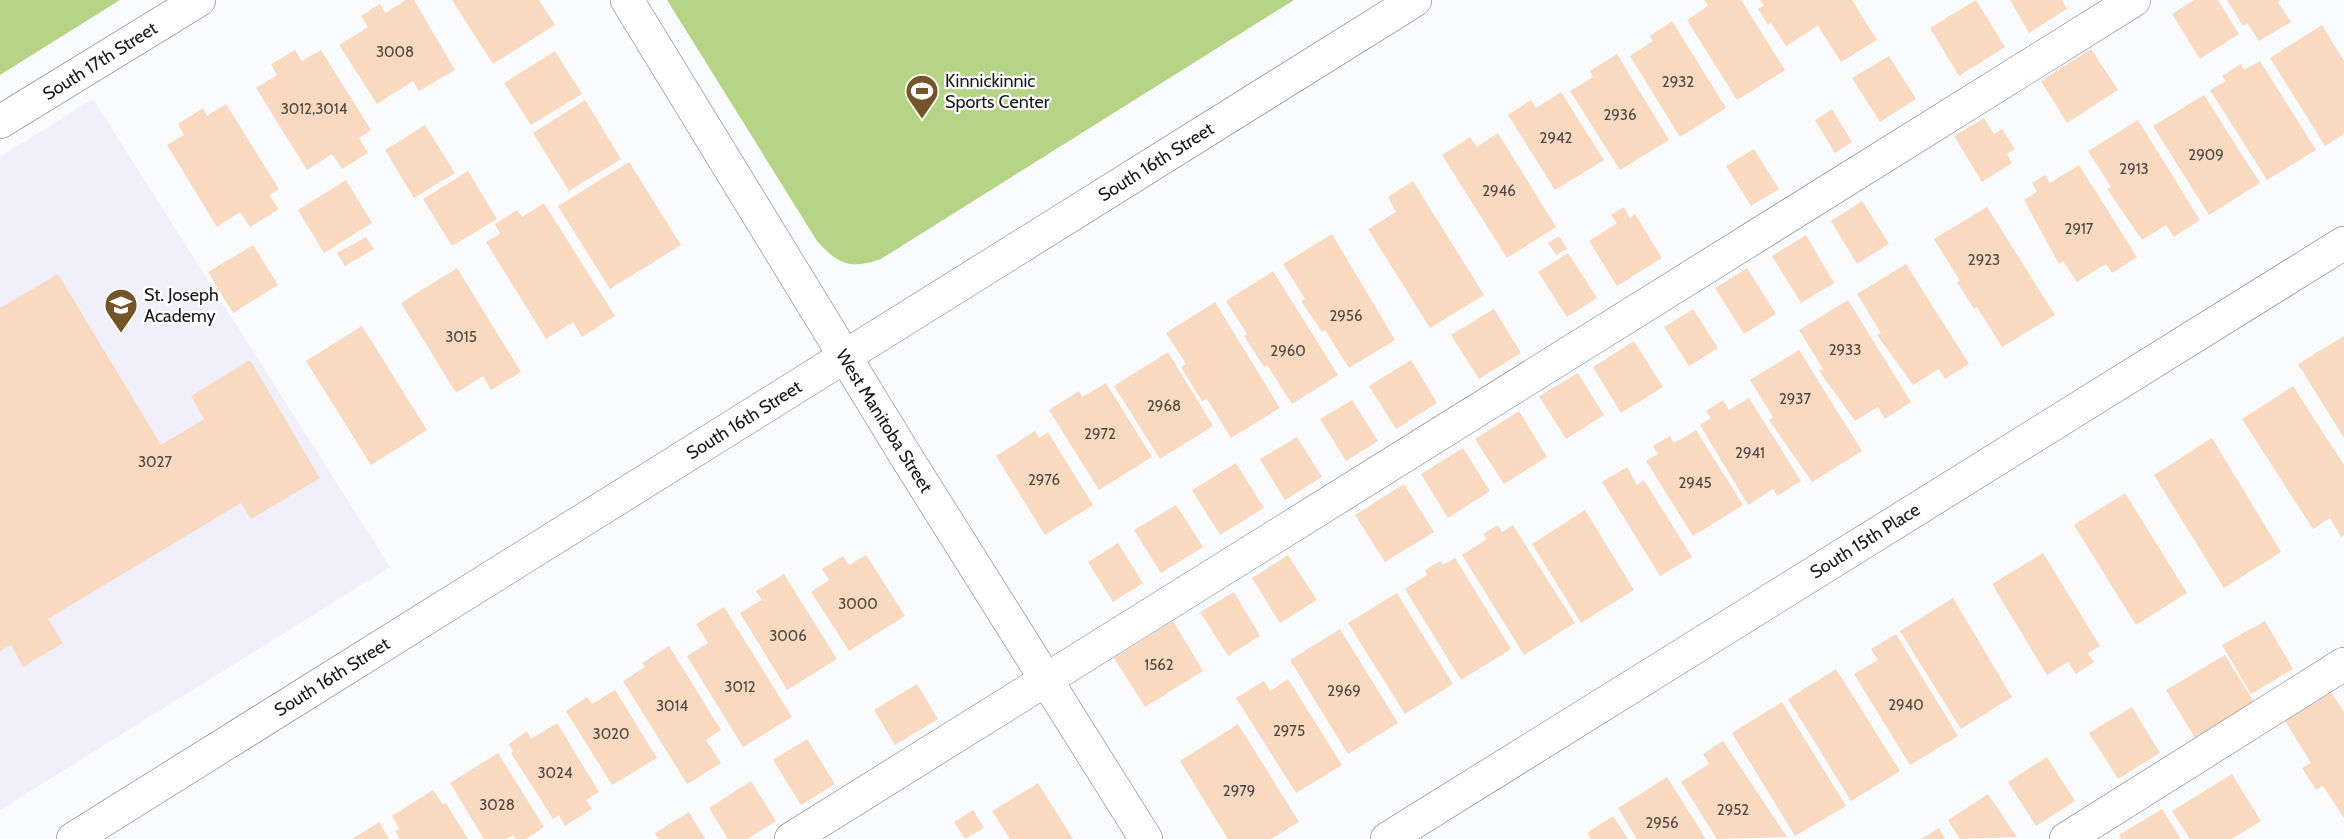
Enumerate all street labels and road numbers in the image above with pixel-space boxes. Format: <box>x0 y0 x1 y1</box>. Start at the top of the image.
street label: South 17th Street <box>39 17 161 105</box>
street label: South 16th Street <box>1094 118 1218 206</box>
street label: West Manitoba Street <box>831 345 937 497</box>
street label: South 16th Street <box>682 376 806 464</box>
street label: South 15th Place <box>1806 498 1924 584</box>
street label: South 16th Street <box>270 633 394 721</box>

